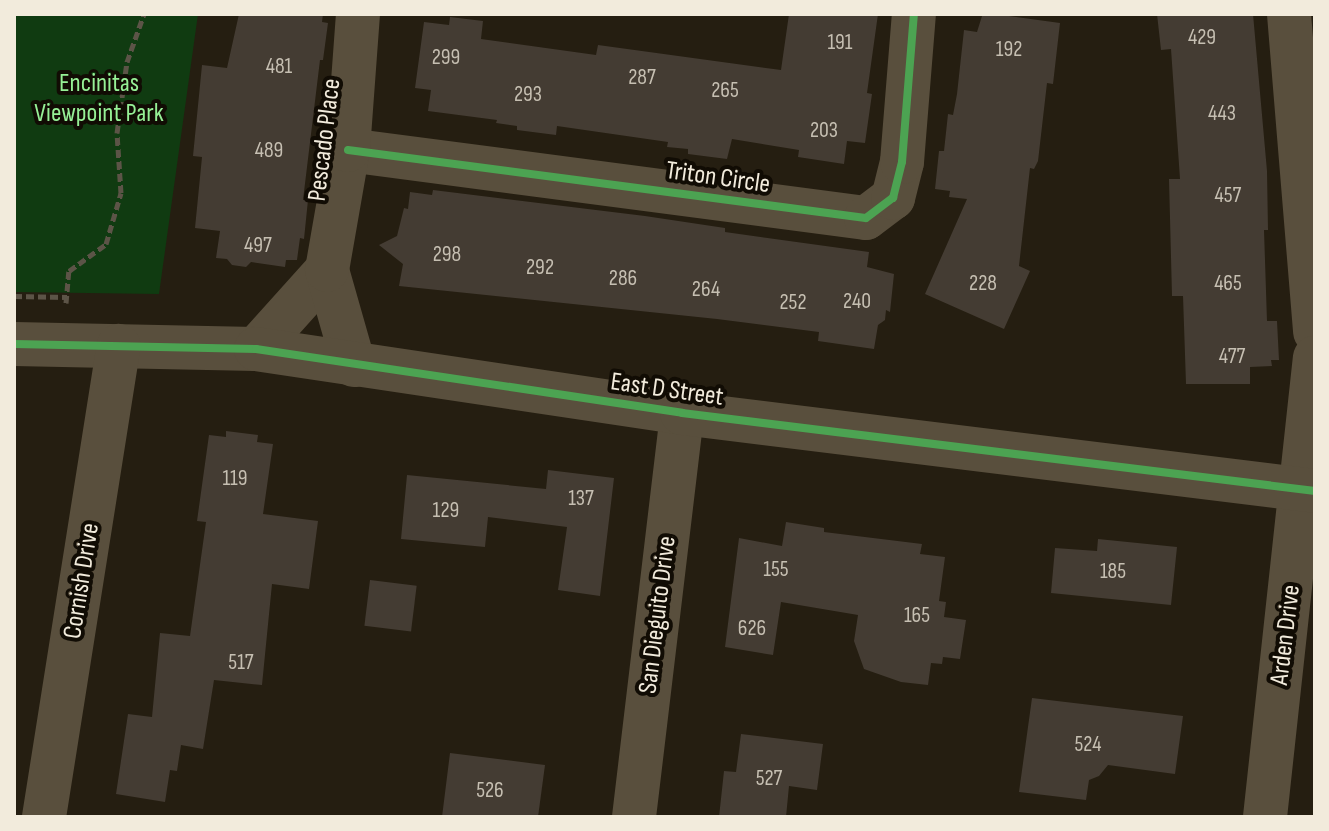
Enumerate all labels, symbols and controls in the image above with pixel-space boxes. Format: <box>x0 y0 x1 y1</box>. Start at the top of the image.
house number: 429 <box>1188 25 1216 51</box>
house number: 191 <box>827 30 853 56</box>
house number: 192 <box>996 37 1022 63</box>
house number: 299 <box>432 45 460 71</box>
house number: 481 <box>266 54 292 80</box>
house number: 287 <box>628 65 656 91</box>
park label: Encinitas Viewpoint Park <box>34 68 164 130</box>
street label: Pescado Place <box>302 77 348 203</box>
house number: 265 <box>711 78 739 104</box>
house number: 293 <box>514 82 542 108</box>
house number: 443 <box>1208 101 1236 127</box>
house number: 203 <box>810 118 838 144</box>
house number: 489 <box>255 138 283 164</box>
street label: Triton Circle <box>664 155 772 201</box>
house number: 457 <box>1215 183 1241 209</box>
house number: 497 <box>244 233 272 259</box>
house number: 298 <box>433 242 461 268</box>
house number: 292 <box>526 255 554 281</box>
house number: 286 <box>609 266 637 292</box>
house number: 228 <box>969 271 997 297</box>
house number: 465 <box>1214 271 1242 297</box>
house number: 264 <box>692 277 720 303</box>
house number: 240 <box>843 289 871 315</box>
house number: 252 <box>780 290 806 316</box>
house number: 477 <box>1219 344 1245 370</box>
street label: East D Street <box>609 367 725 413</box>
house number: 119 <box>222 466 248 492</box>
house number: 137 <box>568 486 594 512</box>
house number: 129 <box>433 498 459 524</box>
street label: Cornish Drive <box>57 521 107 641</box>
street label: San Dieguito Drive <box>633 534 683 696</box>
house number: 155 <box>763 557 789 583</box>
house number: 185 <box>1100 559 1126 585</box>
street label: Arden Drive <box>1264 583 1308 687</box>
house number: 165 <box>904 603 930 629</box>
house number: 626 <box>738 616 766 642</box>
house number: 517 <box>228 650 254 676</box>
house number: 524 <box>1075 732 1101 758</box>
house number: 527 <box>756 766 782 792</box>
house number: 526 <box>476 778 504 804</box>

